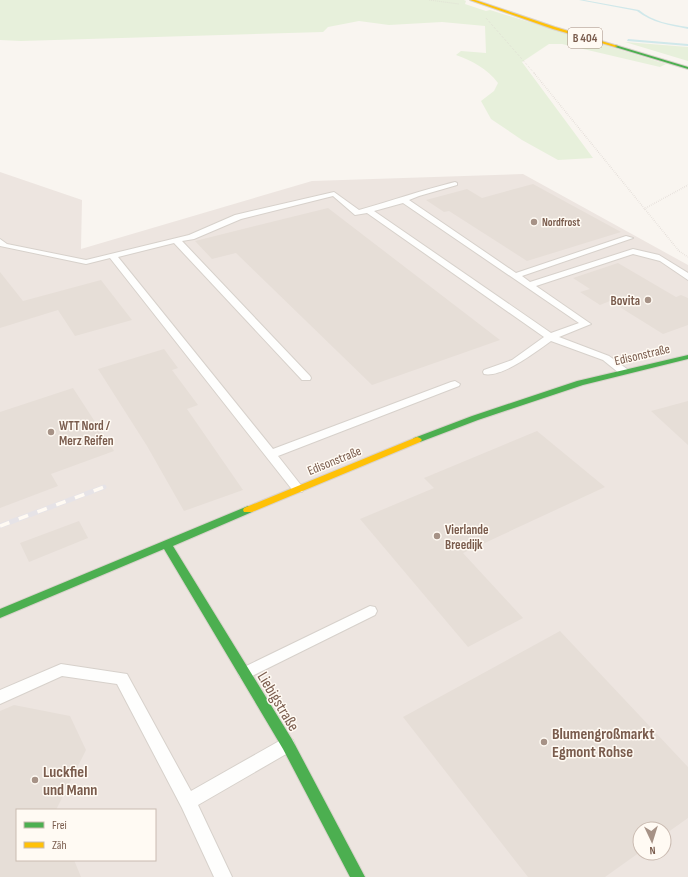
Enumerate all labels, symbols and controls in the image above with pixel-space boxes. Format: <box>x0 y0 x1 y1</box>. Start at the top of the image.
road number: B 404 <box>568 28 602 48</box>
place label: Nordfrost <box>542 216 580 229</box>
marker: Nordfrost <box>529 217 539 227</box>
place label: Bovita <box>611 293 640 309</box>
marker: Bovita <box>643 295 653 305</box>
street label: Edisonstraße <box>613 341 672 369</box>
place label: WTT Nord / Merz Reifen <box>59 418 114 449</box>
marker: WTT Nord / Merz Reifen <box>46 427 56 437</box>
street label: Edisonstraße <box>305 443 364 479</box>
place label: Vierlande Breedijk <box>445 522 489 553</box>
marker: Vierlande Breedijk <box>432 531 442 541</box>
street label: Liebigstraße <box>253 669 303 735</box>
place label: Blumengroßmarkt Egmont Rohse <box>552 725 654 762</box>
marker: Blumengroßmarkt Egmont Rohse <box>539 737 549 747</box>
place label: Luckfiel und Mann <box>43 763 97 800</box>
marker: Luckfiel und Mann <box>30 775 40 785</box>
legend <box>16 809 156 861</box>
text: Frei <box>52 818 67 833</box>
north arrow <box>632 821 672 861</box>
text: Zäh <box>52 838 67 853</box>
text: N <box>649 844 656 857</box>

